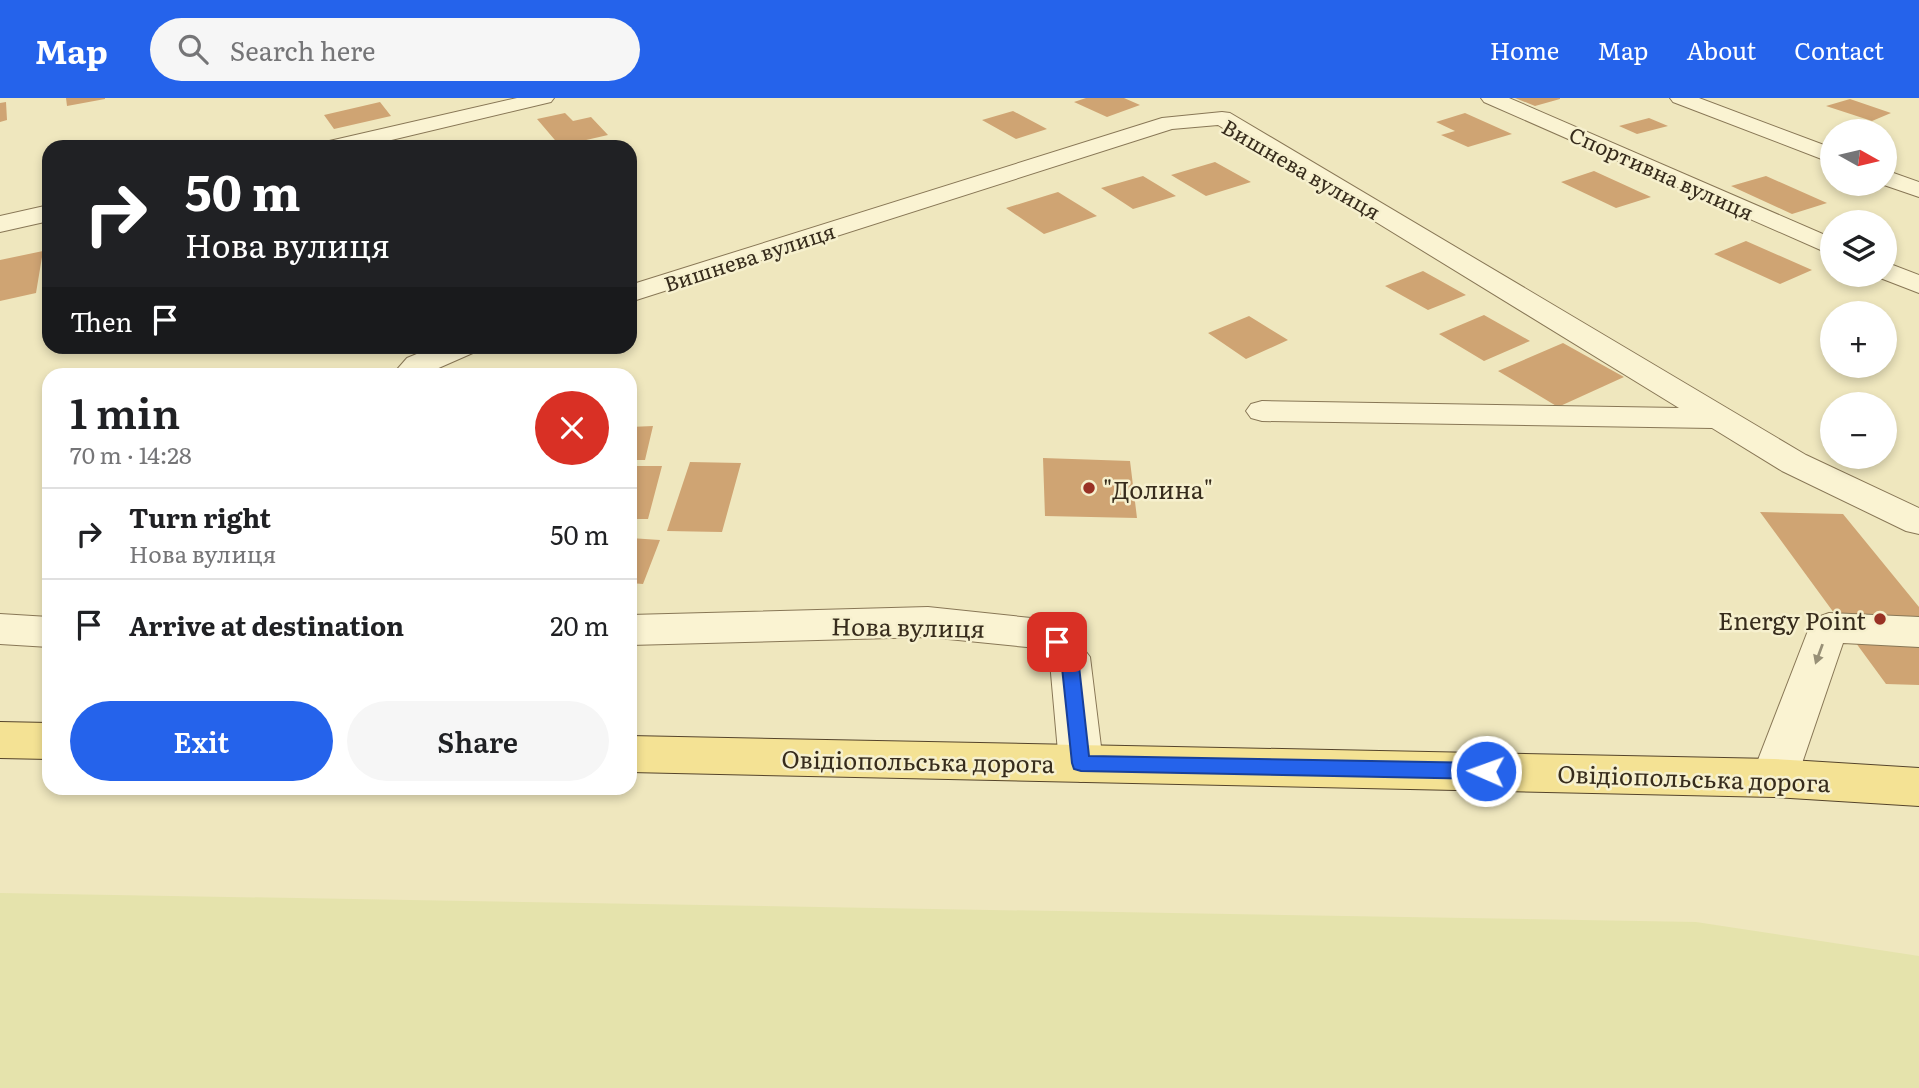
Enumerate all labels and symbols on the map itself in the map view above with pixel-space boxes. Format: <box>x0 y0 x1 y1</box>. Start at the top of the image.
street label: Вишнева вулиця <box>1217 110 1387 226</box>
street label: Спортивна вулиця <box>1565 117 1759 227</box>
north arrow <box>1820 119 1897 196</box>
street label: Вишнева вулиця <box>659 214 839 298</box>
place label: "Долина" <box>1103 471 1213 506</box>
marker: "Долина" <box>1081 480 1097 496</box>
place label: Energy Point <box>1718 602 1866 637</box>
street label: Нова вулиця <box>831 607 985 645</box>
marker: Energy Point <box>1872 611 1888 627</box>
pin <box>1027 612 1087 672</box>
one-way arrow <box>1814 643 1825 664</box>
position arrow <box>1449 734 1523 808</box>
street label: Овідіопольська дорога <box>781 740 1055 780</box>
street label: Овідіопольська дорога <box>1557 755 1831 799</box>

